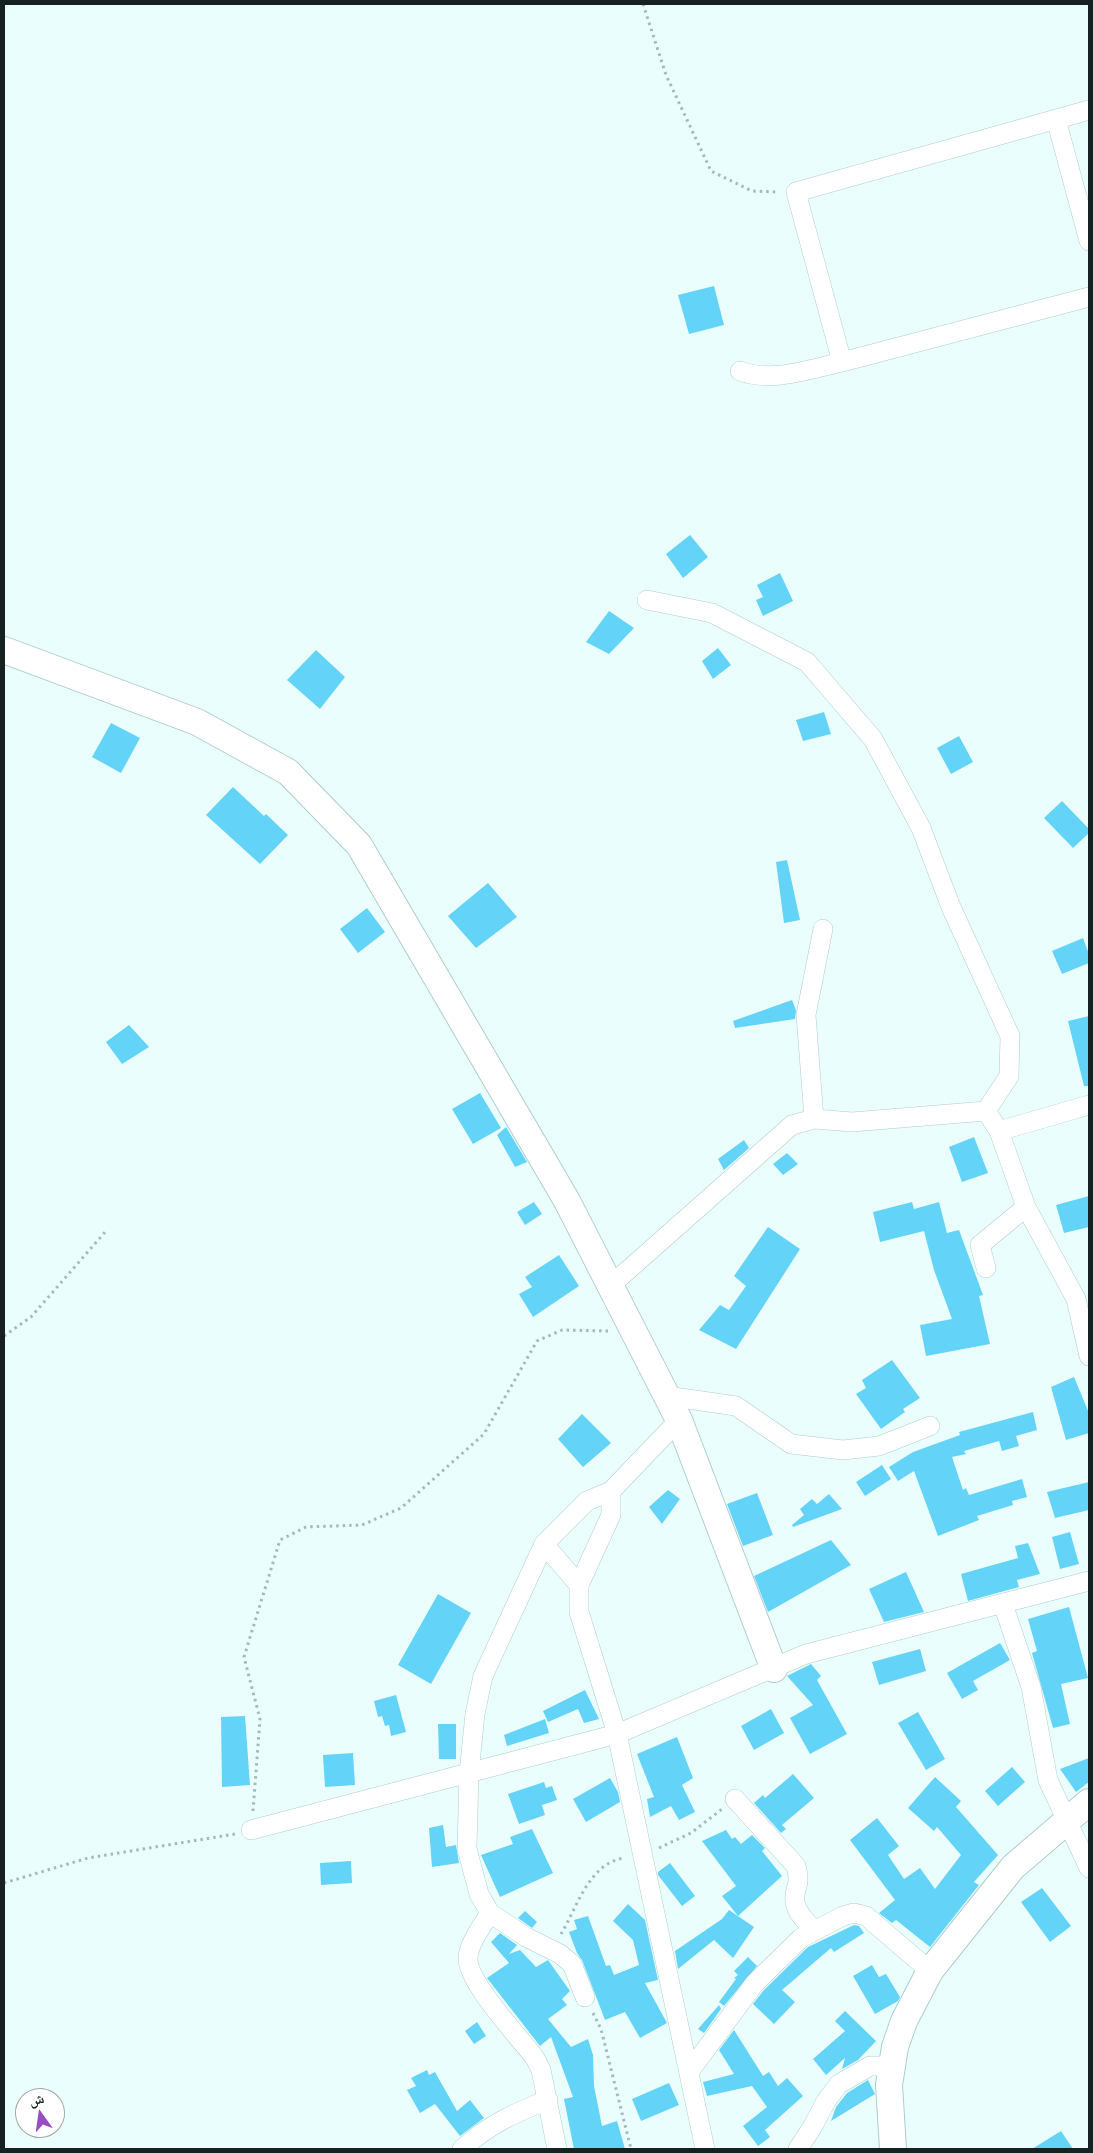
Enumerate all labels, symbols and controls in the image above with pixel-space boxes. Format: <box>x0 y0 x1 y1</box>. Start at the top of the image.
north arrow <box>15 2088 65 2138</box>
text: ش <box>27 2088 46 2110</box>

